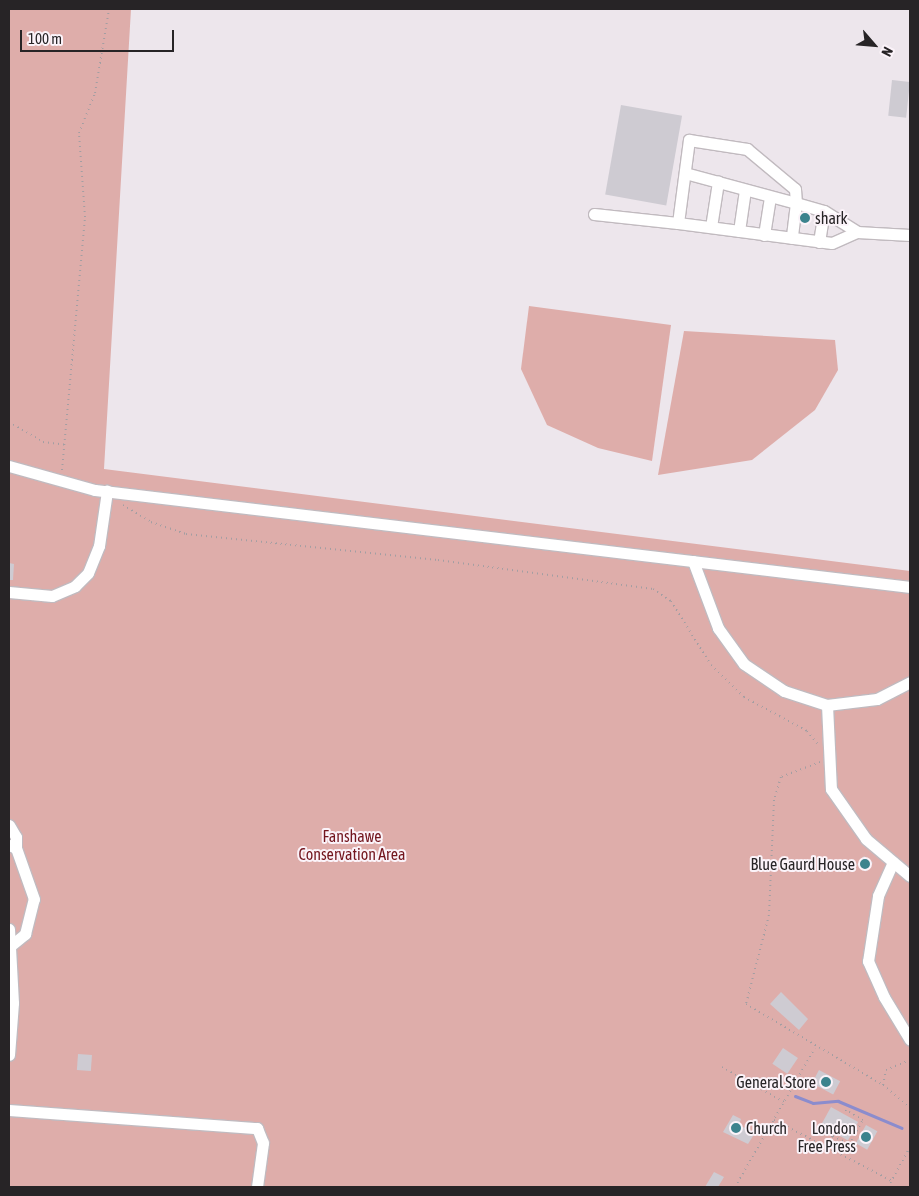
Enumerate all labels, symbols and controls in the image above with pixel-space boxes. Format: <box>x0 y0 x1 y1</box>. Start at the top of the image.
scale bar <box>22 20 176 52</box>
north arrow <box>849 20 899 70</box>
text: 100 m <box>28 30 62 47</box>
text: N <box>878 44 896 59</box>
place label: shark <box>815 208 848 228</box>
marker: shark <box>799 212 811 224</box>
park label: Fanshawe Conservation Area <box>298 826 406 864</box>
place label: Blue Gaurd House <box>750 854 855 874</box>
marker: Blue Gaurd House <box>859 858 871 870</box>
place label: General Store <box>736 1072 816 1092</box>
marker: General Store <box>820 1076 832 1088</box>
place label: Church <box>746 1118 787 1138</box>
place label: London Free Press <box>797 1118 856 1156</box>
marker: Church <box>730 1122 742 1134</box>
marker: London Free Press <box>860 1131 872 1143</box>

